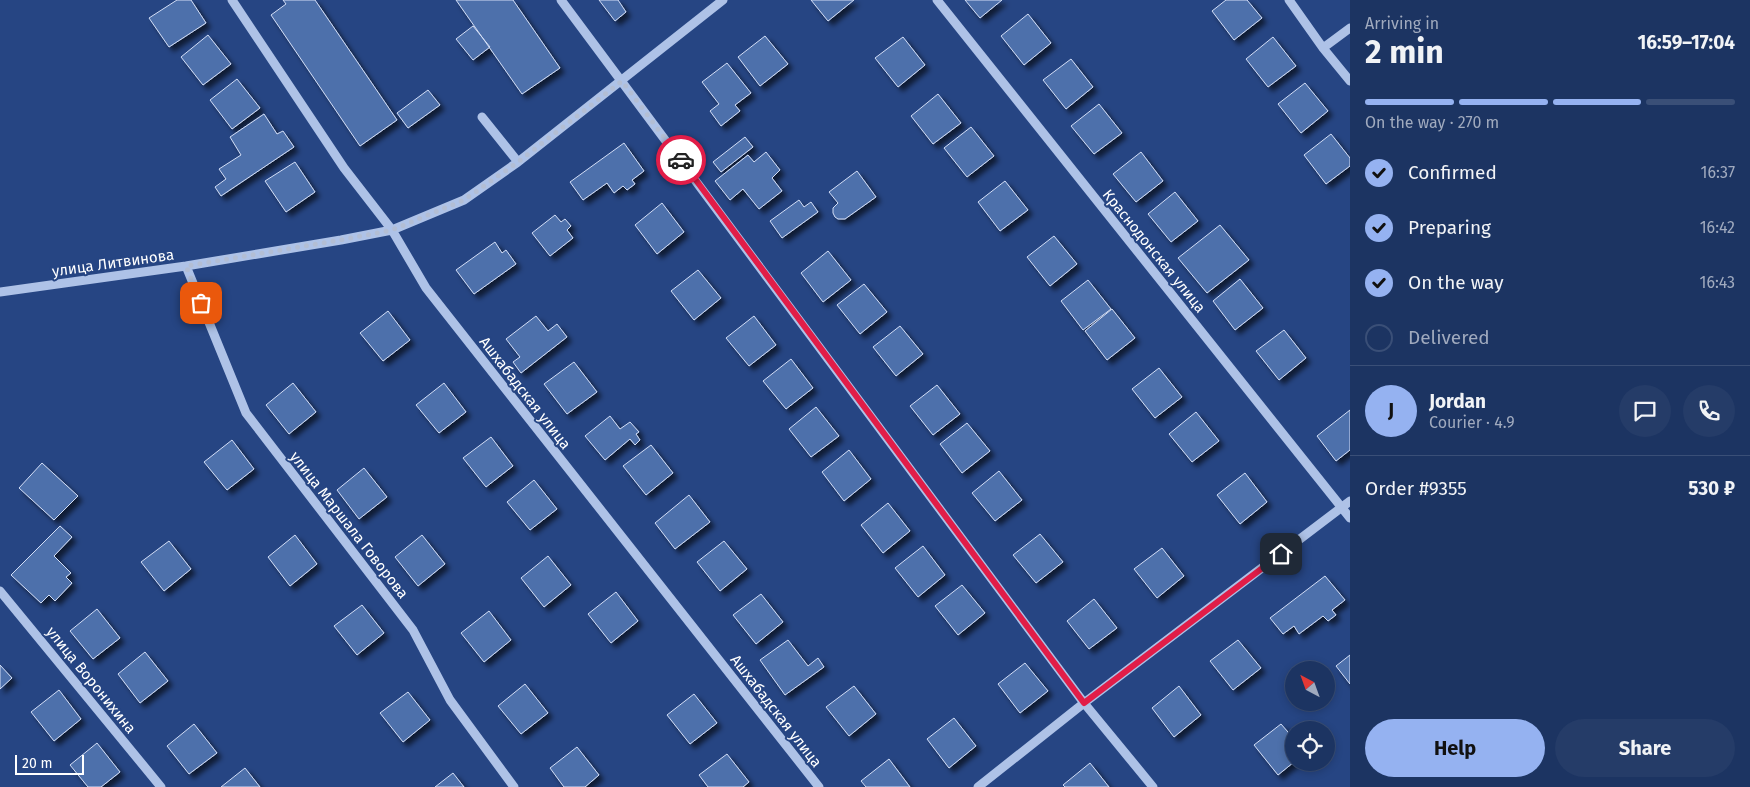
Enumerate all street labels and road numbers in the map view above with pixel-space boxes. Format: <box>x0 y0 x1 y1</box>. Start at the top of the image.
street label: Краснодонская улица <box>1099 186 1209 316</box>
street label: улица Литвинова <box>51 246 175 280</box>
street label: Ашхабадская улица <box>476 333 574 453</box>
street label: улица Маршала Говорова <box>286 448 412 602</box>
street label: улица Воронихина <box>42 623 140 737</box>
street label: Ашхабадская улица <box>727 651 825 771</box>

